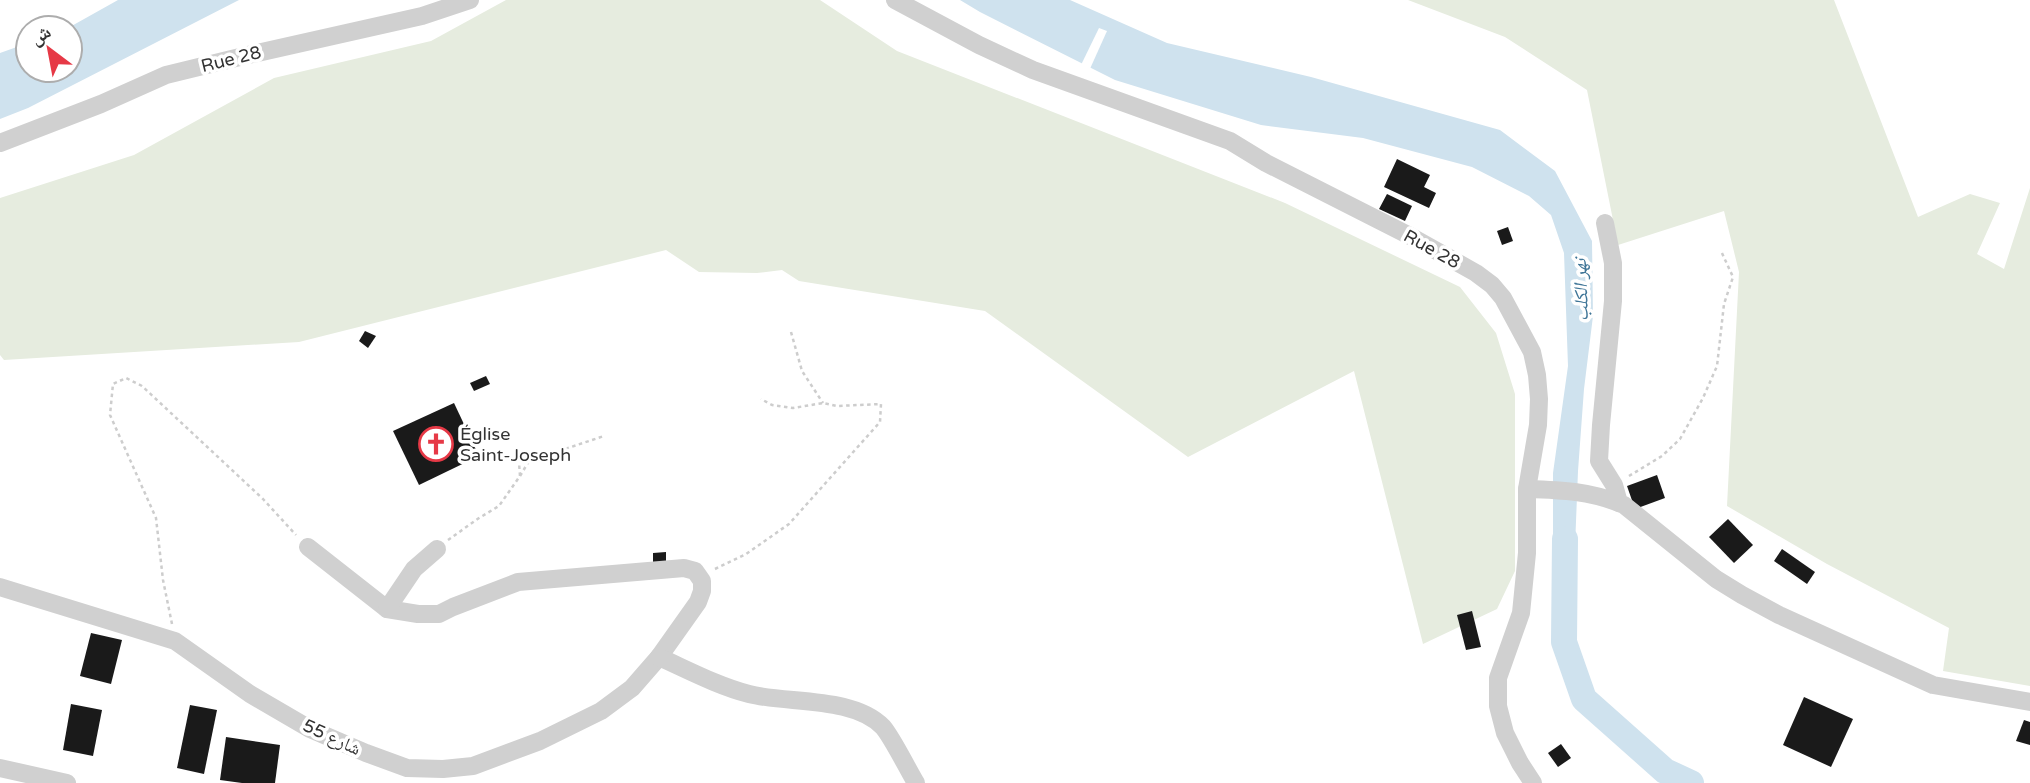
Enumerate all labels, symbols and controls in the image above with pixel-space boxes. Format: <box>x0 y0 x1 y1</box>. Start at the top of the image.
north arrow <box>14 14 84 84</box>
text: ش <box>26 21 55 50</box>
street label: Rue 28 <box>199 41 263 77</box>
street label: Rue 28 <box>1400 225 1464 273</box>
water label: نهر الكلب <box>1569 255 1593 322</box>
place label: Église Saint-Joseph <box>460 423 571 466</box>
church icon: Église Saint-Joseph <box>417 425 455 463</box>
street label: شارع 55 <box>299 714 365 760</box>

